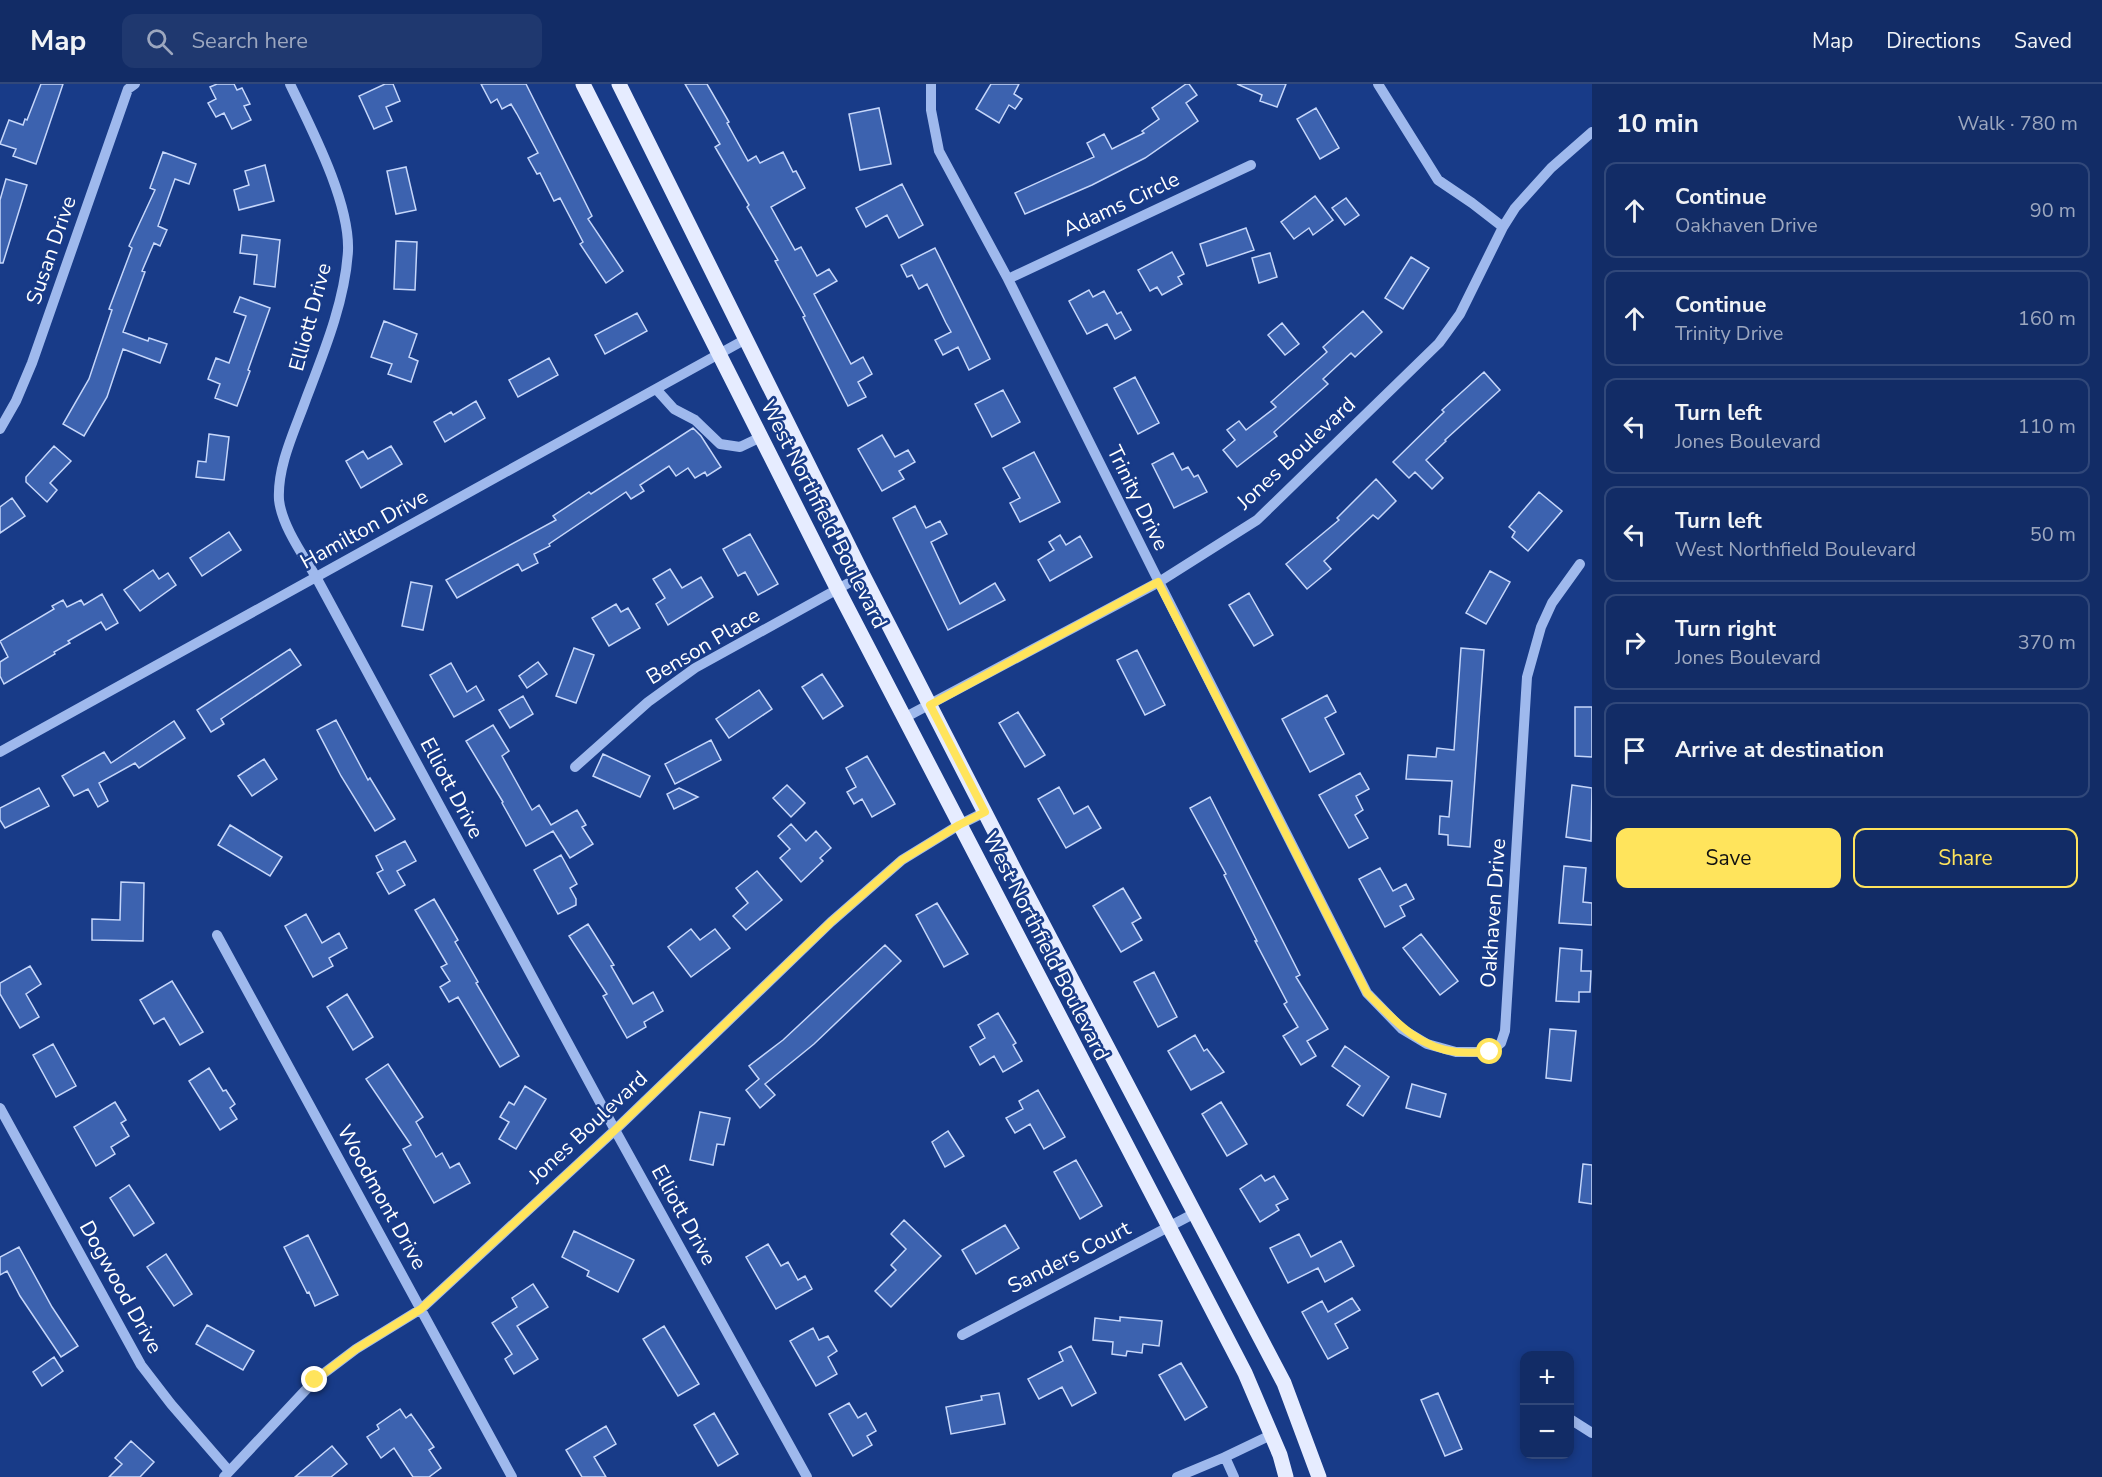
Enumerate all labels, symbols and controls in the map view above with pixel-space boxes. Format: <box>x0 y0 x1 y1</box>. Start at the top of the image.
search box <box>122 14 542 68</box>
text: Map <box>30 22 86 60</box>
icon: search <box>143 25 176 58</box>
text: Search here <box>191 26 308 56</box>
text: Map <box>1812 27 1853 55</box>
text: Directions <box>1886 27 1981 55</box>
text: Saved <box>2014 27 2072 55</box>
text: 10 min <box>1616 106 1699 141</box>
text: Walk · 780 m <box>1958 110 2078 137</box>
street label: Adams Circle <box>1058 165 1184 243</box>
text: Continue <box>1675 182 1766 212</box>
street label: Susan Drive <box>19 192 83 308</box>
icon: ahead <box>1618 194 1651 227</box>
text: 90 m <box>2030 197 2076 224</box>
text: Oakhaven Drive <box>1675 212 1818 239</box>
street label: Elliott Drive <box>282 260 338 374</box>
text: Continue <box>1675 290 1766 320</box>
icon: ahead <box>1618 302 1651 335</box>
text: 160 m <box>2018 305 2076 332</box>
text: Trinity Drive <box>1675 320 1783 347</box>
street label: Jones Boulevard <box>1230 391 1362 516</box>
street label: West Northfield Boulevard <box>754 395 894 633</box>
text: Turn left <box>1675 398 1762 428</box>
icon: left <box>1618 410 1651 443</box>
text: 110 m <box>2018 413 2076 440</box>
text: Jones Boulevard <box>1675 428 1821 455</box>
street label: Trinity Drive <box>1100 441 1176 555</box>
street label: Hamilton Drive <box>295 482 433 576</box>
text: Turn left <box>1675 506 1762 536</box>
icon: left <box>1618 518 1651 551</box>
text: 50 m <box>2030 521 2076 548</box>
text: West Northfield Boulevard <box>1675 536 1916 563</box>
street label: Benson Place <box>641 601 765 691</box>
text: Turn right <box>1675 614 1776 644</box>
icon: right <box>1618 626 1651 659</box>
text: 370 m <box>2018 629 2076 656</box>
text: Jones Boulevard <box>1675 644 1821 671</box>
street label: Elliott Drive <box>414 733 490 843</box>
icon: arrive <box>1618 734 1651 767</box>
text: Arrive at destination <box>1675 735 1884 765</box>
street label: West Northfield Boulevard <box>976 827 1116 1065</box>
button: Save <box>1616 828 1841 888</box>
button: Share <box>1853 828 2078 888</box>
street label: Oakhaven Drive <box>1474 837 1512 989</box>
route start <box>1476 1038 1502 1064</box>
street label: Jones Boulevard <box>522 1065 654 1190</box>
street label: Woodmont Drive <box>331 1120 433 1274</box>
street label: Elliott Drive <box>645 1160 723 1270</box>
street label: Sanders Court <box>1003 1214 1136 1300</box>
street label: Dogwood Drive <box>73 1216 169 1358</box>
map controls <box>1520 1351 1574 1459</box>
button: + <box>1520 1351 1574 1405</box>
route end <box>301 1366 327 1392</box>
button: − <box>1520 1405 1574 1459</box>

